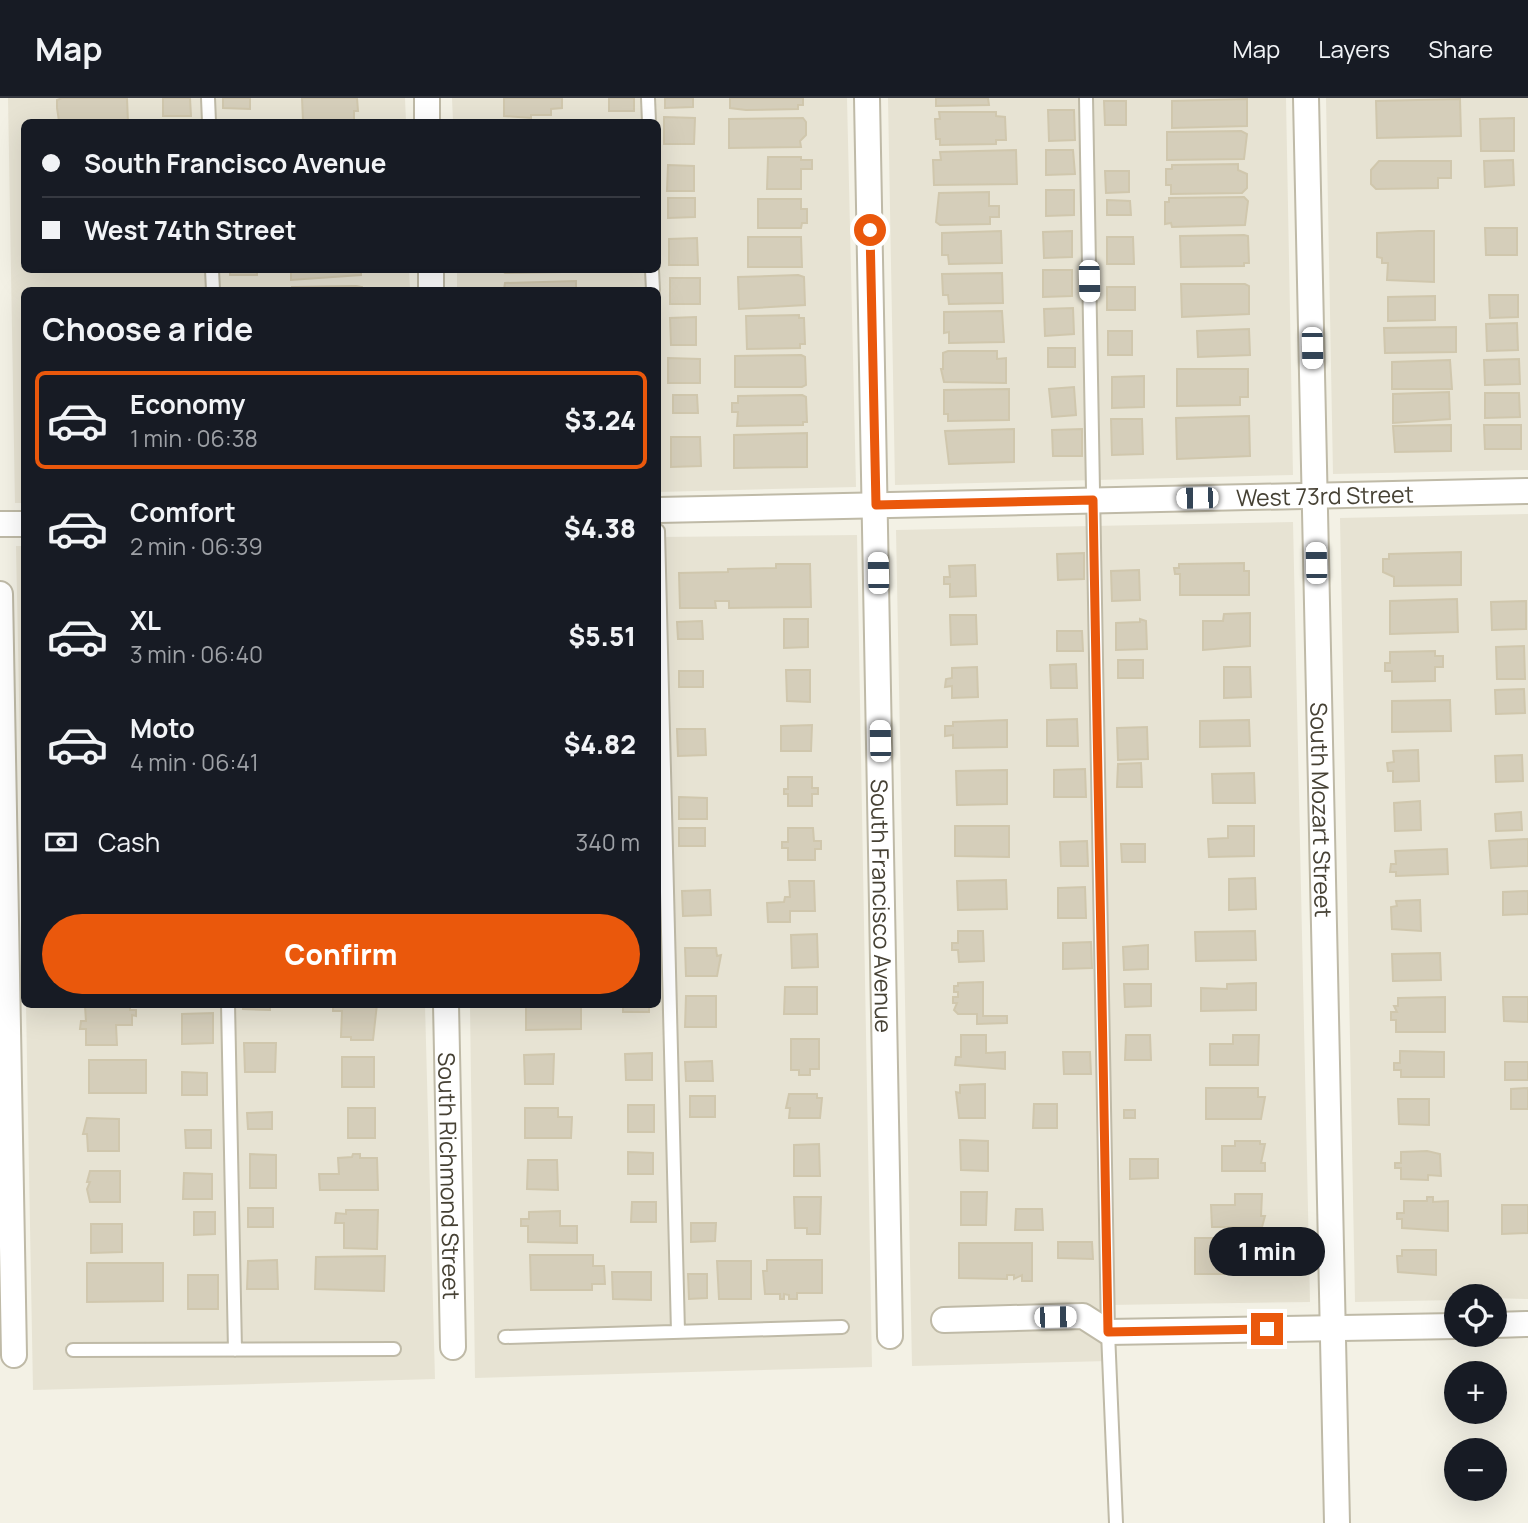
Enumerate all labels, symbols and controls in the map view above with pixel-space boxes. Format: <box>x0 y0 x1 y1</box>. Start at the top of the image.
text: Map <box>35 26 103 71</box>
text: Map <box>1233 32 1280 65</box>
text: Layers <box>1318 32 1390 65</box>
text: Share <box>1428 32 1493 65</box>
text: South Francisco Avenue <box>84 145 386 181</box>
text: West 74th Street <box>84 212 296 248</box>
route start <box>854 214 886 246</box>
car <box>1079 260 1100 302</box>
text: Choose a ride <box>42 307 253 351</box>
car <box>1302 327 1323 369</box>
text: Economy <box>130 386 245 422</box>
icon: car <box>46 389 109 452</box>
text: $3.24 <box>564 402 636 438</box>
text: 1 min · 06:38 <box>130 422 258 454</box>
street label: West 73rd Street <box>1236 478 1414 513</box>
car <box>1176 487 1219 509</box>
text: Comfort <box>130 494 236 530</box>
icon: car <box>46 497 109 560</box>
text: $4.38 <box>564 510 636 546</box>
text: 2 min · 06:39 <box>130 530 263 562</box>
car <box>1306 542 1327 584</box>
car <box>868 552 889 594</box>
text: XL <box>130 602 161 638</box>
icon: car <box>46 605 109 668</box>
text: $5.51 <box>569 618 636 654</box>
text: 3 min · 06:40 <box>130 638 263 670</box>
street label: South Mozart Street <box>1303 702 1340 918</box>
text: Moto <box>130 710 195 746</box>
icon: car <box>46 713 109 776</box>
car <box>870 720 891 762</box>
text: $4.82 <box>564 726 636 762</box>
text: 4 min · 06:41 <box>130 746 259 778</box>
street label: South Francisco Avenue <box>864 779 900 1033</box>
icon: cash <box>42 823 80 861</box>
text: Cash <box>98 824 160 860</box>
text: 340 m <box>576 826 640 858</box>
button: Confirm <box>42 914 640 994</box>
street label: South Richmond Street <box>431 1052 468 1300</box>
callout: 1 min <box>1209 1228 1325 1276</box>
text: 1 min <box>1238 1235 1296 1267</box>
map controls <box>1444 1284 1507 1501</box>
button: locate <box>1444 1284 1507 1347</box>
car <box>1034 1306 1077 1328</box>
route end <box>1251 1313 1283 1345</box>
button: + <box>1444 1361 1507 1424</box>
button: − <box>1444 1438 1507 1501</box>

